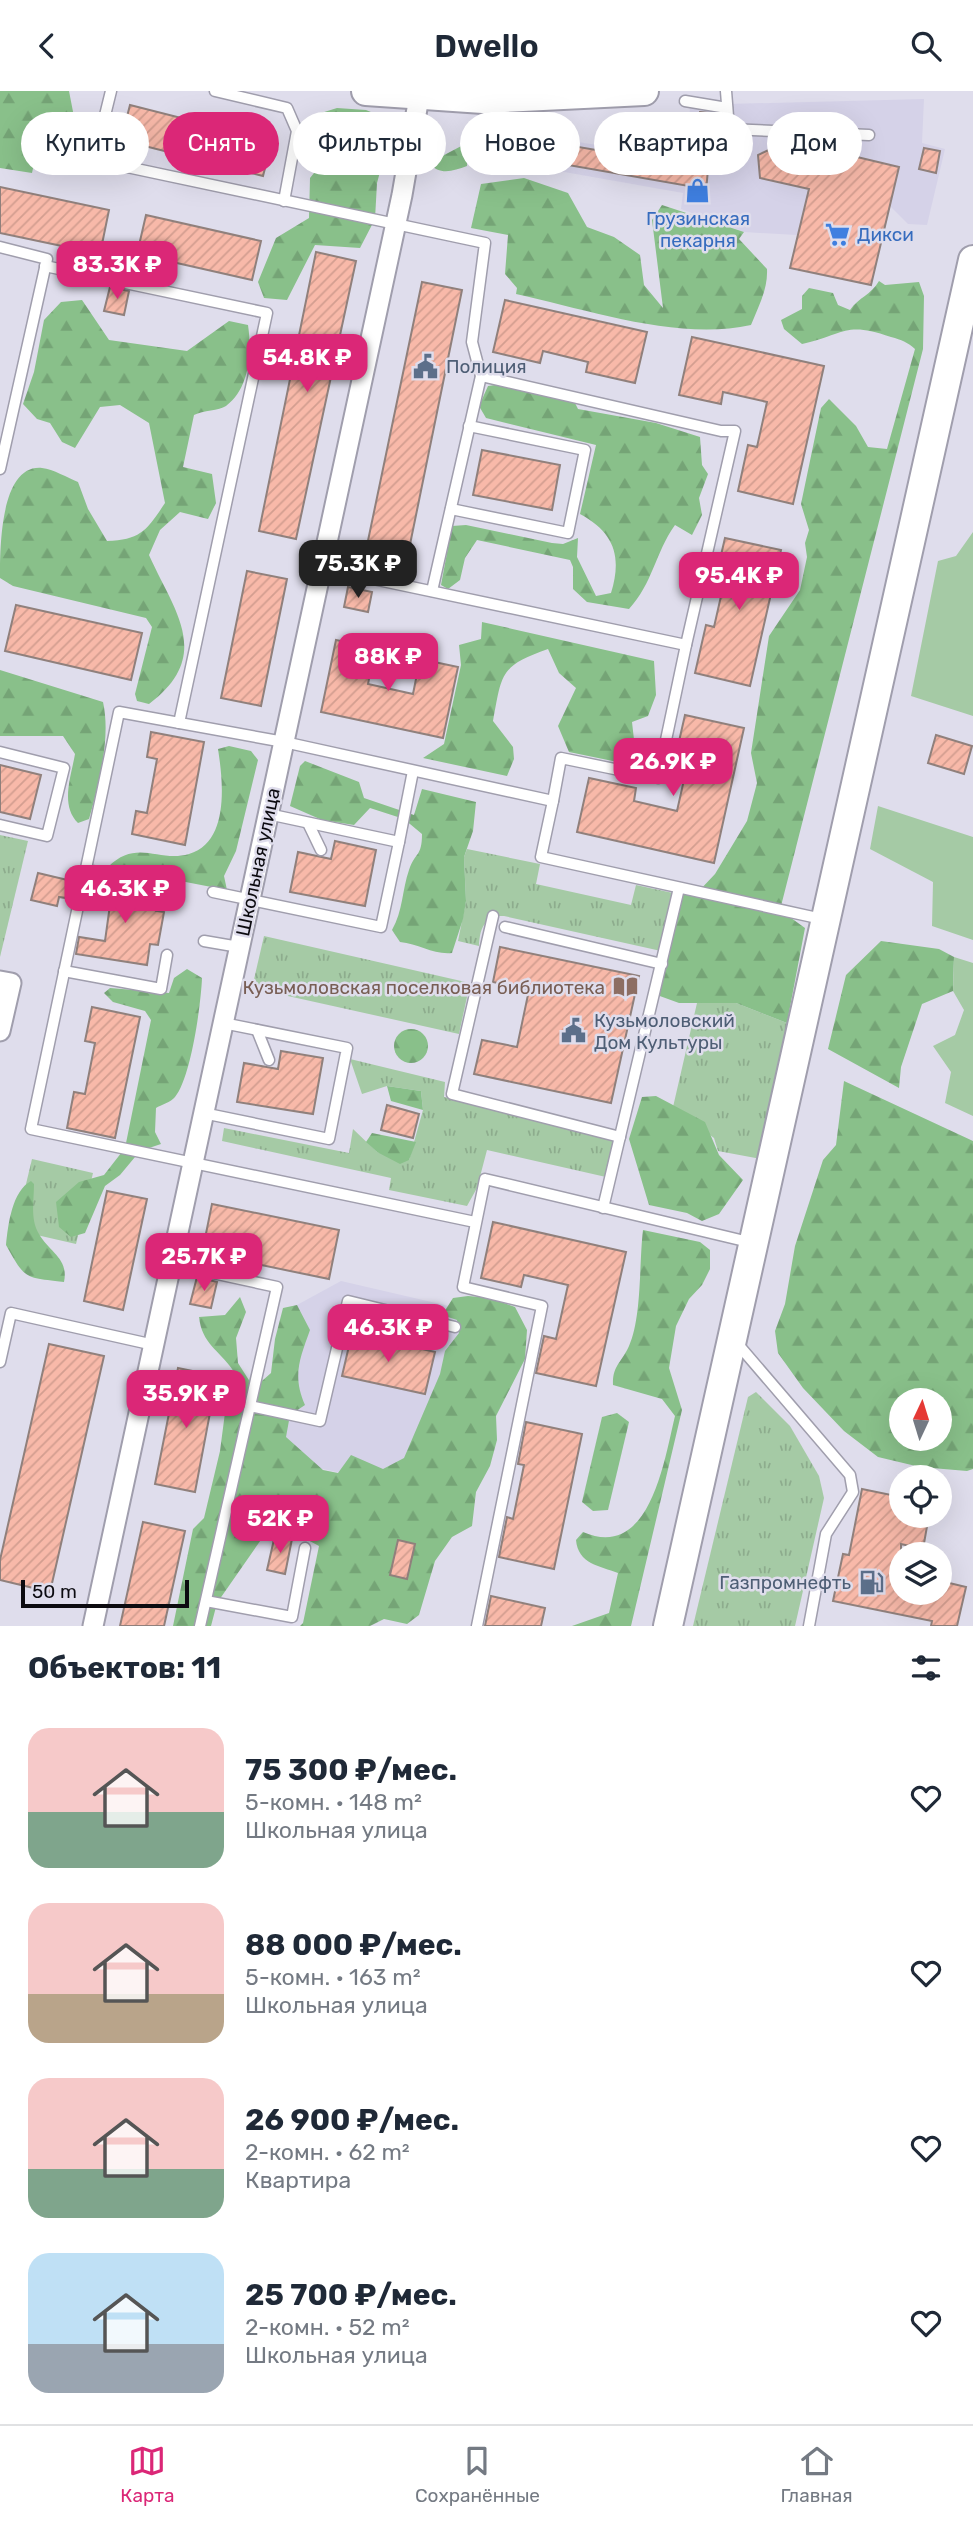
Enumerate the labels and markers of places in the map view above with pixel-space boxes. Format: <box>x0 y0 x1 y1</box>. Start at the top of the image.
shop icon: Грузинская пекарня <box>684 176 712 204</box>
place label: Грузинская пекарня <box>646 207 750 252</box>
supermarket icon: Дикси <box>823 220 851 248</box>
place label: Дикси <box>857 223 914 246</box>
pin: 83.3K ₽ <box>52 241 182 301</box>
pin: 54.8K ₽ <box>242 335 372 394</box>
public building icon: Полиция <box>412 352 440 380</box>
place label: Полиция <box>446 355 527 378</box>
pin: 75.3K ₽ <box>293 540 423 600</box>
pin: 95.4K ₽ <box>674 553 804 612</box>
pin: 88K ₽ <box>339 633 437 693</box>
pin: 26.9K ₽ <box>608 739 738 798</box>
pin: 46.3K ₽ <box>60 865 190 925</box>
library icon: Кузьмоловская поселковая библиотека <box>611 973 639 1001</box>
place label: Кузьмоловская поселковая библиотека <box>243 976 605 999</box>
place label: Кузьмоловский Дом Культуры <box>594 1009 735 1054</box>
public building icon: Кузьмоловский Дом Культуры <box>560 1017 588 1045</box>
pin: 25.7K ₽ <box>139 1233 269 1293</box>
pin: 46.3K ₽ <box>323 1305 453 1364</box>
pin: 35.9K ₽ <box>121 1371 251 1430</box>
pin: 52K ₽ <box>231 1495 329 1555</box>
fuel station icon: Газпромнефть <box>857 1568 885 1596</box>
place label: Газпромнефть <box>719 1571 851 1594</box>

